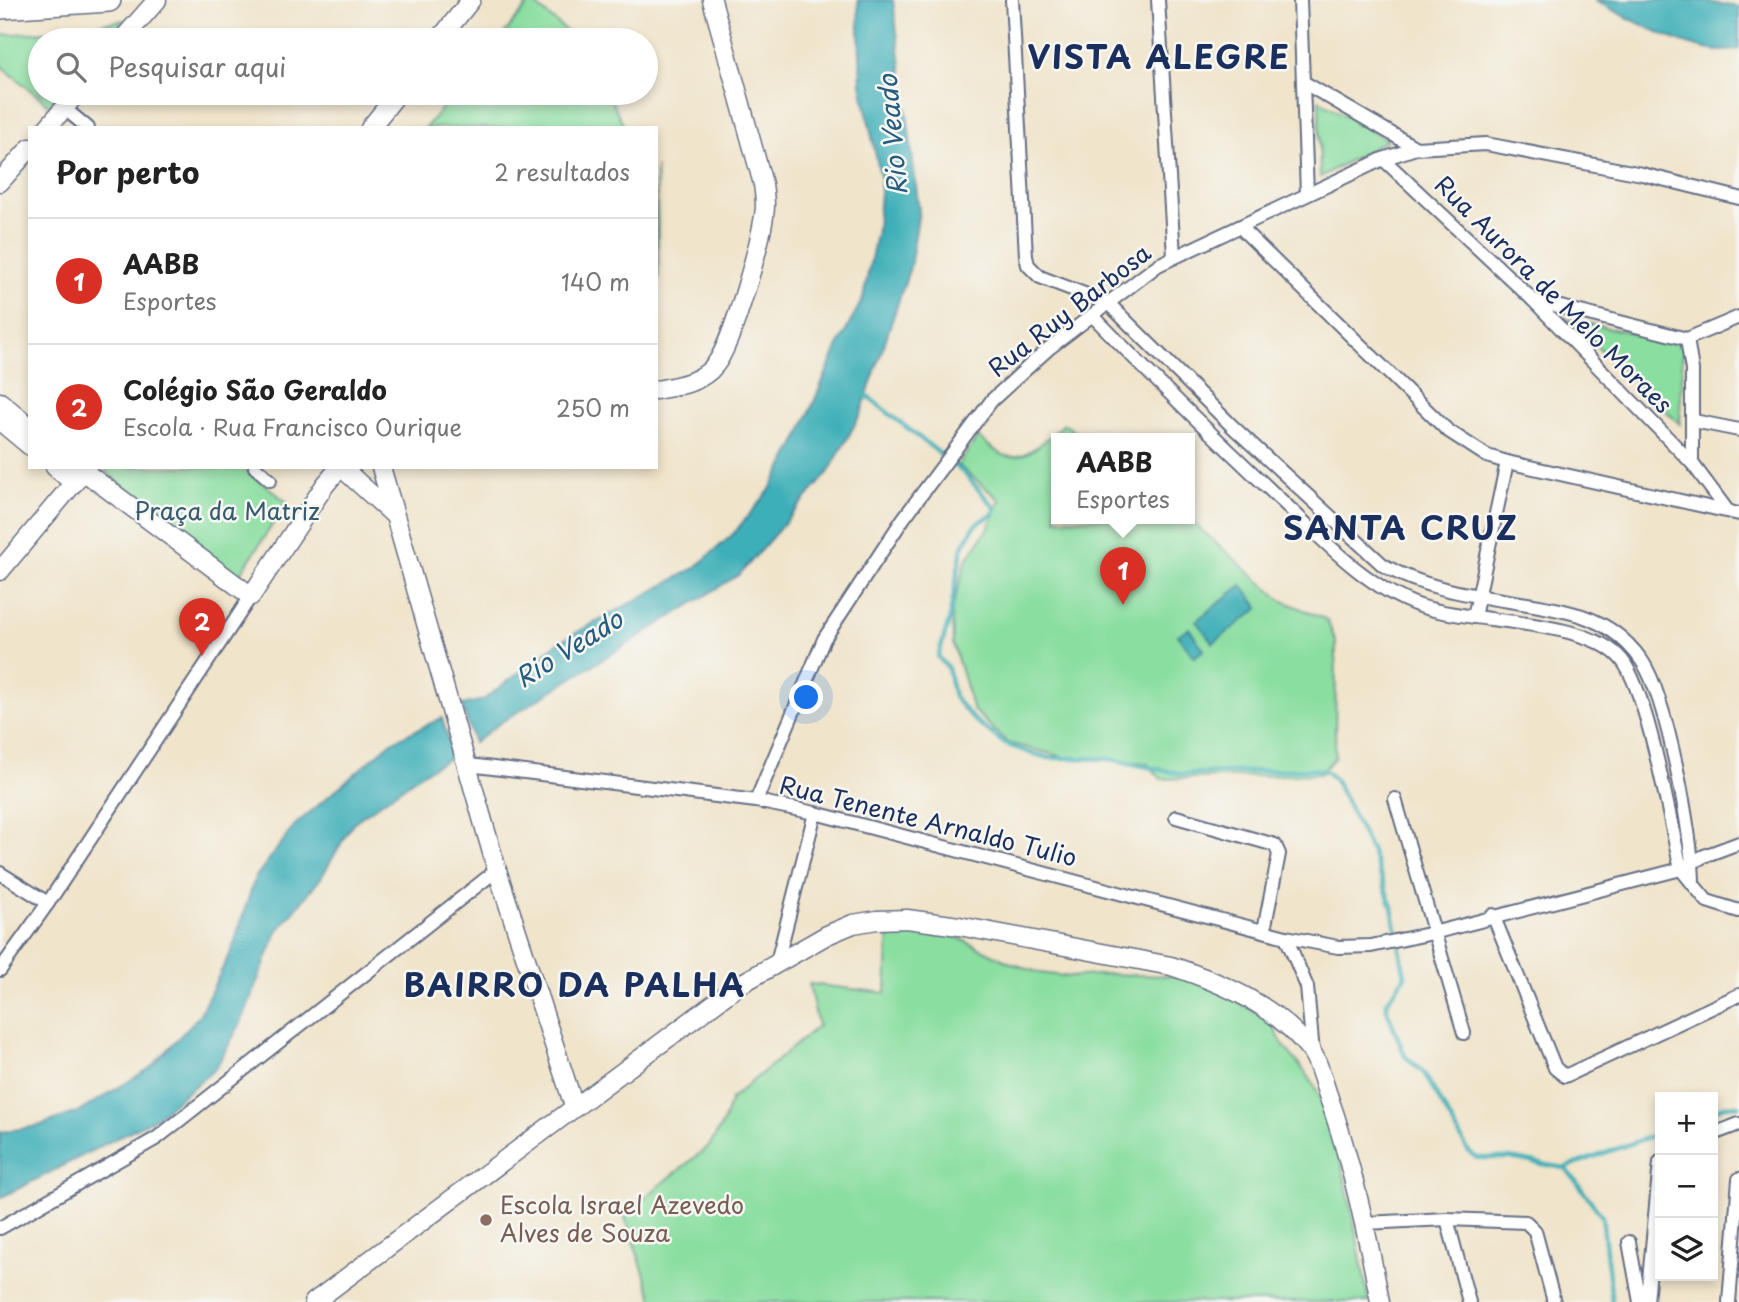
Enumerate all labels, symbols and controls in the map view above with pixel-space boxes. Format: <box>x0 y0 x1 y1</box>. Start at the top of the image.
search box <box>28 28 658 105</box>
district label: VISTA ALEGRE <box>1027 32 1291 80</box>
text: Pesquisar aqui <box>108 47 286 86</box>
icon: search <box>52 48 90 86</box>
water label: Rio Veado <box>867 72 916 197</box>
text: Por perto <box>56 149 199 194</box>
text: 2 resultados <box>494 154 630 189</box>
street label: Rua Aurora de Melo Moraes <box>1427 166 1682 421</box>
street label: Rua Ruy Barbosa <box>980 234 1158 385</box>
text: AABB <box>123 244 199 283</box>
text: 1 <box>74 264 85 299</box>
text: 140 m <box>561 264 630 299</box>
text: Esportes <box>123 283 216 318</box>
text: Colégio São Geraldo <box>123 370 387 409</box>
text: 2 <box>71 390 87 425</box>
text: 250 m <box>556 390 630 425</box>
text: Escola · Rua Francisco Ourique <box>123 409 462 444</box>
popup <box>1051 433 1195 524</box>
text: AABB <box>1076 442 1153 481</box>
text: Esportes <box>1076 481 1170 516</box>
park label: Praça da Matriz <box>134 492 320 528</box>
district label: SANTA CRUZ <box>1283 503 1519 551</box>
pin: 1 <box>1100 547 1146 605</box>
pin: 2 <box>179 598 225 656</box>
water label: Rio Veado <box>507 598 631 696</box>
your location <box>789 680 823 714</box>
street label: Rua Tenente Arnaldo Tulio <box>776 766 1081 874</box>
district label: BAIRRO DA PALHA <box>403 960 747 1008</box>
map controls <box>1655 1092 1718 1281</box>
button: + <box>1655 1092 1718 1155</box>
button: − <box>1655 1155 1718 1218</box>
place label: Escola Israel Azevedo Alves de Souza <box>500 1186 744 1250</box>
marker: Escola Israel Azevedo Alves de Souza <box>478 1212 494 1228</box>
button: layers <box>1655 1218 1718 1281</box>

